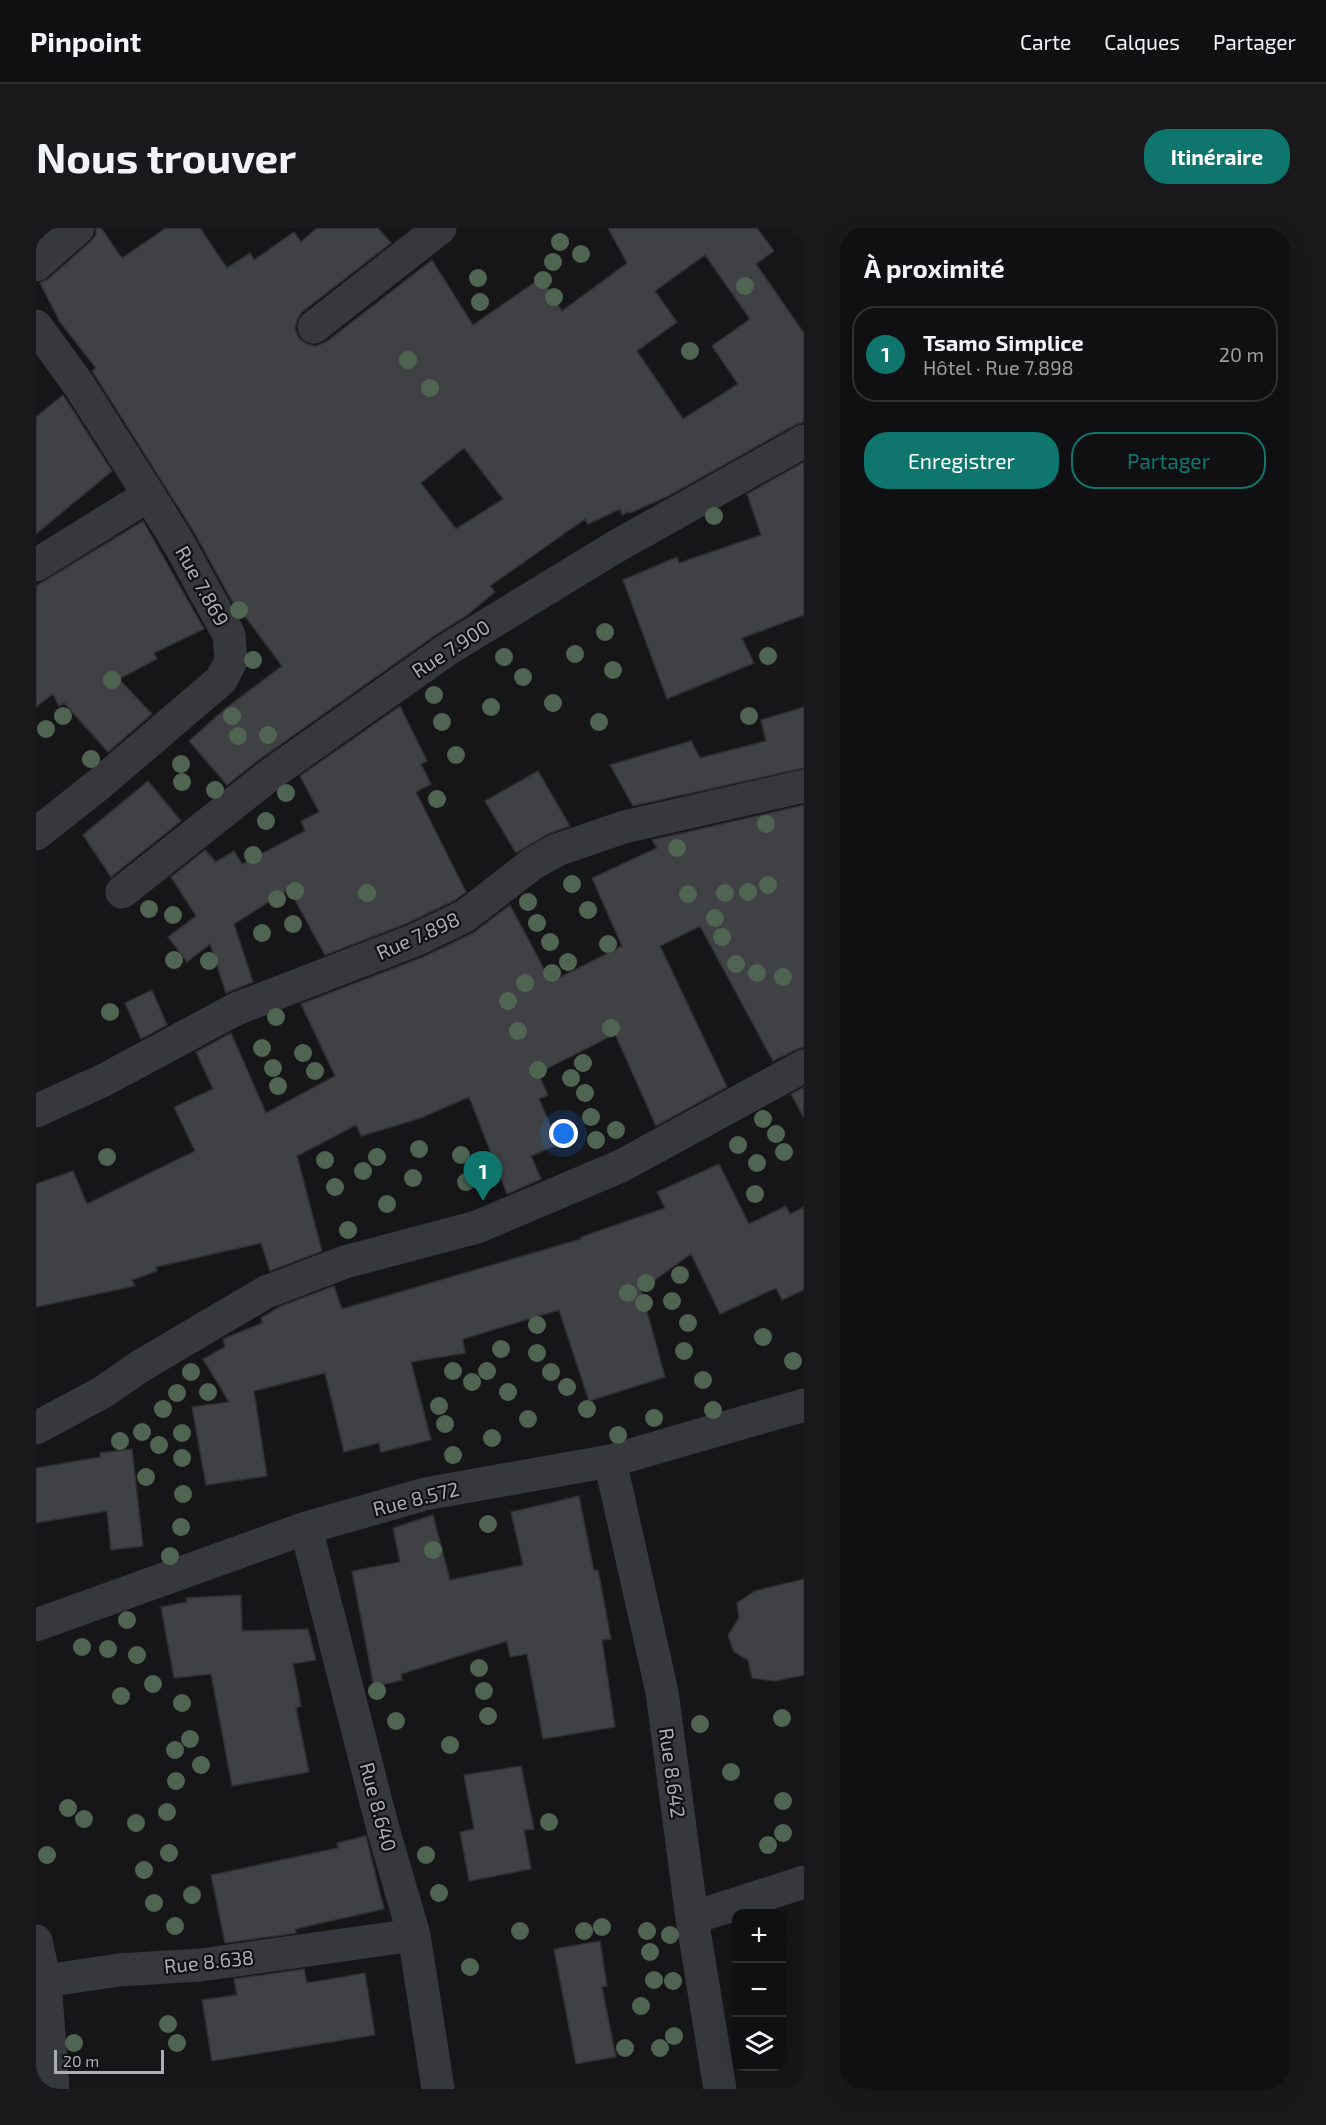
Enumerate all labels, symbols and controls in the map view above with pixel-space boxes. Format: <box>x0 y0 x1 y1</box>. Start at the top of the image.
text: Pinpoint <box>30 24 141 58</box>
text: Carte <box>1020 29 1071 54</box>
text: Calques <box>1104 29 1180 54</box>
text: Partager <box>1213 29 1296 54</box>
button: Itinéraire <box>1144 129 1290 184</box>
text: Nous trouver <box>36 131 296 181</box>
text: À proximité <box>864 252 1005 283</box>
text: Tsamo Simplice <box>923 329 1084 355</box>
text: 1 <box>881 342 890 366</box>
text: 20 m <box>1219 342 1264 366</box>
text: Hôtel · Rue 7.898 <box>923 355 1074 379</box>
button: Enregistrer <box>864 432 1059 489</box>
button: Partager <box>1071 432 1266 489</box>
street label: Rue 7.869 <box>171 541 235 630</box>
street label: Rue 7.900 <box>407 614 494 682</box>
street label: Rue 7.898 <box>372 906 463 964</box>
your location <box>549 1119 578 1148</box>
pin: 1 <box>464 1152 502 1201</box>
street label: Rue 8.572 <box>370 1476 461 1520</box>
street label: Rue 8.642 <box>655 1726 691 1819</box>
street label: Rue 8.640 <box>356 1759 402 1854</box>
map controls <box>732 1909 786 2071</box>
button: + <box>732 1909 786 1963</box>
street label: Rue 8.638 <box>163 1944 255 1978</box>
button: − <box>732 1963 786 2017</box>
button: layers <box>732 2017 786 2071</box>
scale bar <box>54 2047 164 2074</box>
text: 20 m <box>63 2051 99 2070</box>

